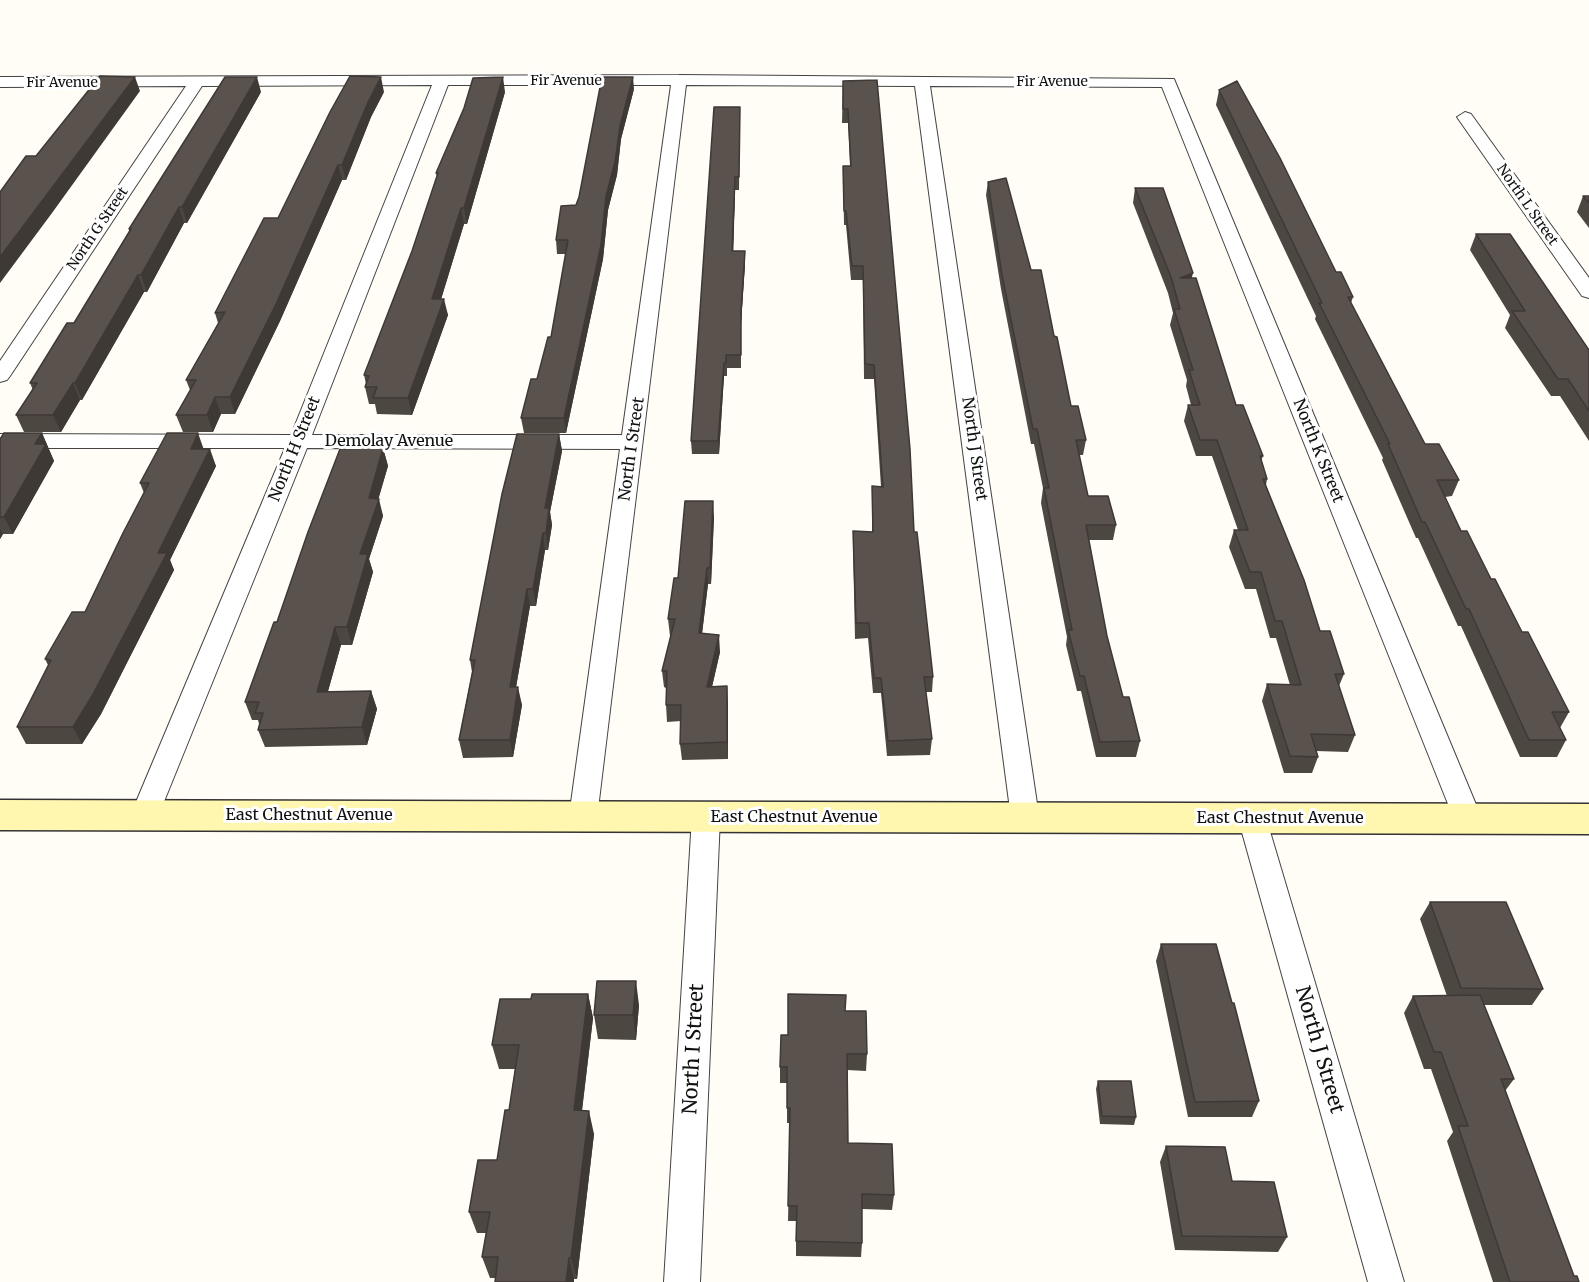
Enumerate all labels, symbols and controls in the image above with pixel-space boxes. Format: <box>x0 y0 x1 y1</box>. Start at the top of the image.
street label: Fir Avenue <box>530 73 602 89</box>
street label: Fir Avenue <box>1016 74 1088 90</box>
street label: Fir Avenue <box>26 75 98 91</box>
street label: North L Street <box>1493 161 1561 249</box>
street label: North G Street <box>64 184 132 274</box>
street label: North H Street <box>265 394 325 504</box>
street label: North I Street <box>615 396 649 502</box>
street label: North J Street <box>957 396 991 502</box>
street label: North K Street <box>1288 396 1348 506</box>
street label: Demolay Avenue <box>325 431 453 451</box>
street label: East Chestnut Avenue <box>225 805 393 825</box>
street label: East Chestnut Avenue <box>710 807 878 827</box>
street label: East Chestnut Avenue <box>1196 808 1364 828</box>
street label: North I Street <box>679 983 709 1115</box>
street label: North J Street <box>1289 984 1349 1116</box>

